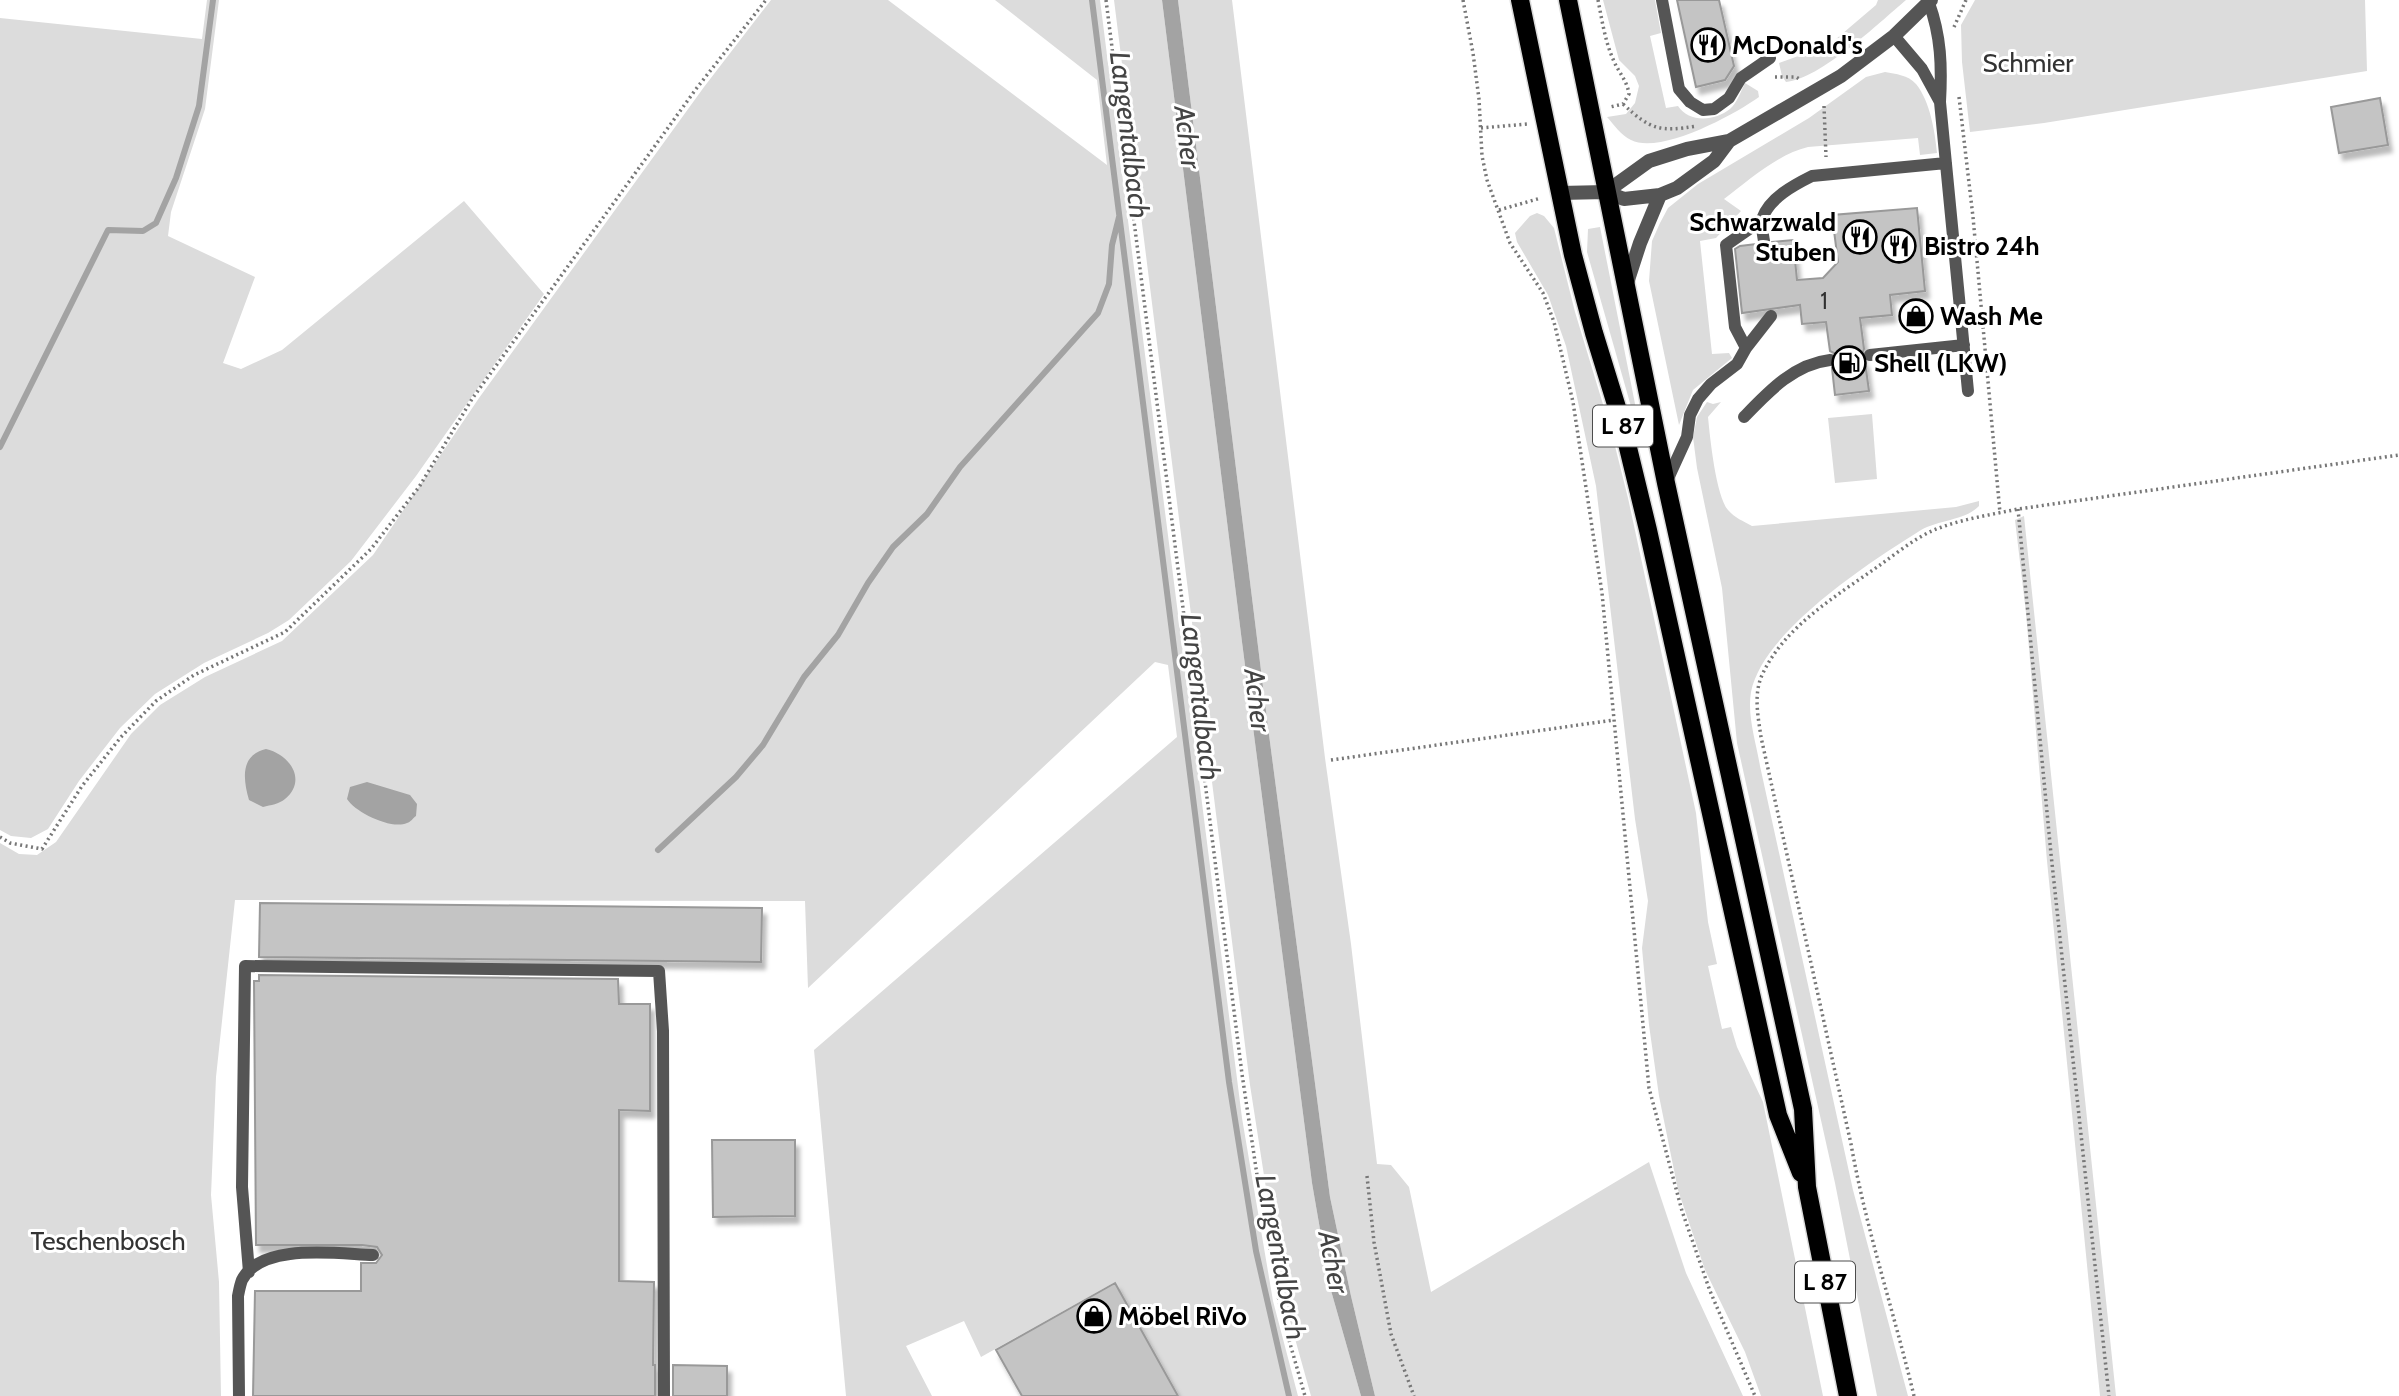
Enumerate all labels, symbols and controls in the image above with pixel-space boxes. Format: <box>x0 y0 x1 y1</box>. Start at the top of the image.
restaurant icon: McDonald's <box>1689 26 1727 64</box>
place label: McDonald's <box>1732 29 1863 61</box>
park label: Schmier <box>1983 47 2074 79</box>
water label: Langentalbach <box>1103 50 1157 220</box>
water label: Acher <box>1167 102 1209 172</box>
place label: Schwarzwald Stuben <box>1689 206 1836 268</box>
restaurant icon: Schwarzwald Stuben <box>1841 218 1879 256</box>
restaurant icon: Bistro 24h <box>1880 227 1918 265</box>
place label: Bistro 24h <box>1924 230 2040 262</box>
house number: 1 <box>1820 287 1828 315</box>
shop icon: Wash Me <box>1897 297 1935 335</box>
place label: Wash Me <box>1940 300 2043 332</box>
fuel station icon: Shell (LKW) <box>1830 344 1868 382</box>
place label: Shell (LKW) <box>1874 347 2007 379</box>
road number: L 87 <box>1593 405 1653 446</box>
water label: Langentalbach <box>1174 612 1228 782</box>
water label: Acher <box>1237 665 1279 735</box>
water label: Langentalbach <box>1248 1171 1314 1343</box>
park label: Teschenbosch <box>30 1225 186 1257</box>
water label: Acher <box>1311 1226 1357 1298</box>
road number: L 87 <box>1795 1262 1855 1302</box>
shop icon: Möbel RiVo <box>1075 1297 1113 1335</box>
place label: Möbel RiVo <box>1118 1300 1247 1332</box>

